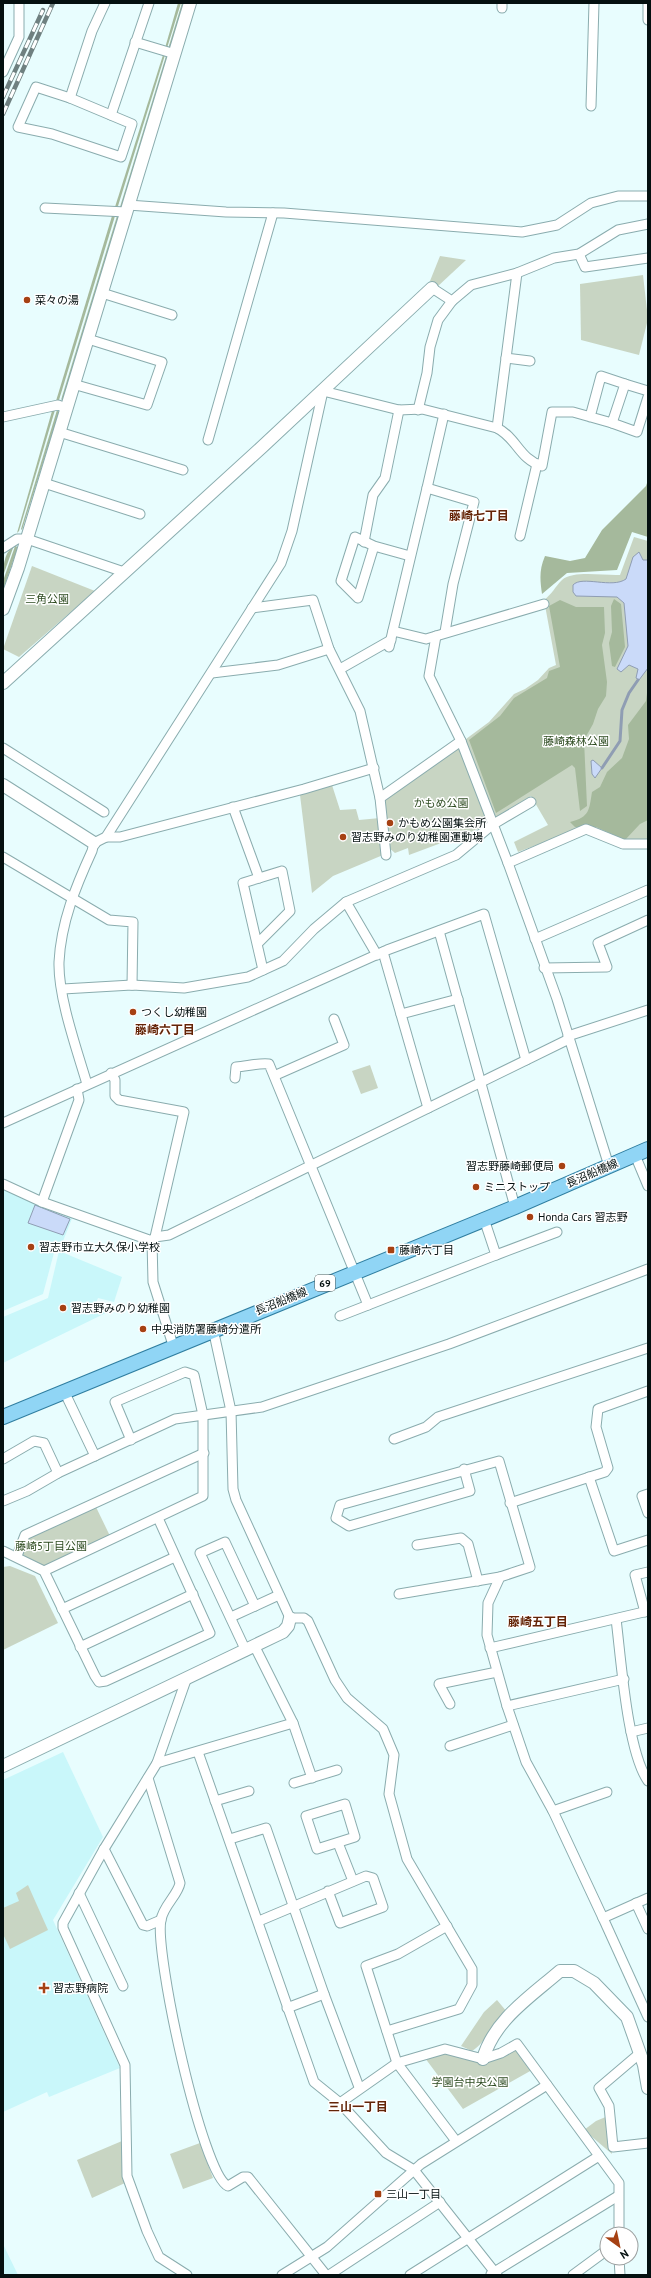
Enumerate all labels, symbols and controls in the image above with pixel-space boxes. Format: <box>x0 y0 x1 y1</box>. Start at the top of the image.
place label: 菜々の湯 <box>35 293 79 307</box>
marker: 菜々の湯 <box>22 295 32 305</box>
district label: 藤崎七丁目 <box>449 508 509 523</box>
park label: 三角公園 <box>25 592 69 606</box>
park label: 藤崎森林公園 <box>543 734 609 748</box>
park label: かもめ公園 <box>414 796 469 810</box>
place label: かもめ公園集会所 <box>398 816 487 830</box>
marker: かもめ公園集会所 <box>385 818 395 828</box>
place label: 習志野みのり幼稚園運動場 <box>351 830 483 844</box>
marker: 習志野みのり幼稚園運動場 <box>338 832 348 842</box>
place label: つくし幼稚園 <box>141 1005 207 1019</box>
marker: つくし幼稚園 <box>128 1007 138 1017</box>
district label: 藤崎六丁目 <box>135 1022 195 1037</box>
street label: 長沼船橋線 <box>564 1156 620 1190</box>
place label: 習志野藤崎郵便局 <box>466 1159 554 1173</box>
marker: 習志野藤崎郵便局 <box>557 1161 567 1171</box>
place label: ミニストップ <box>484 1180 550 1194</box>
marker: ミニストップ <box>471 1182 481 1192</box>
place label: Honda Cars 習志野 <box>538 1210 627 1224</box>
marker: Honda Cars 習志野 <box>525 1212 535 1222</box>
place label: 習志野市立大久保小学校 <box>39 1240 160 1254</box>
marker: 習志野市立大久保小学校 <box>26 1242 36 1252</box>
place label: 藤崎六丁目 <box>399 1243 454 1257</box>
marker: 藤崎六丁目 <box>386 1245 396 1255</box>
road number: 69 <box>315 1275 335 1291</box>
street label: 長沼船橋線 <box>253 1284 309 1318</box>
place label: 習志野みのり幼稚園 <box>71 1301 170 1315</box>
marker: 習志野みのり幼稚園 <box>58 1303 68 1313</box>
place label: 中央消防署藤崎分遣所 <box>151 1322 262 1336</box>
marker: 中央消防署藤崎分遣所 <box>138 1324 148 1334</box>
park label: 藤崎5丁目公園 <box>15 1539 87 1553</box>
district label: 藤崎五丁目 <box>508 1614 568 1629</box>
place label: 習志野病院 <box>53 1981 108 1995</box>
marker: 習志野病院 <box>38 1982 50 1994</box>
park label: 学園台中央公園 <box>432 2075 509 2089</box>
district label: 三山一丁目 <box>328 2099 388 2114</box>
place label: 三山一丁目 <box>386 2187 441 2201</box>
marker: 三山一丁目 <box>373 2189 383 2199</box>
north arrow <box>599 2226 639 2266</box>
text: N <box>618 2247 631 2262</box>

